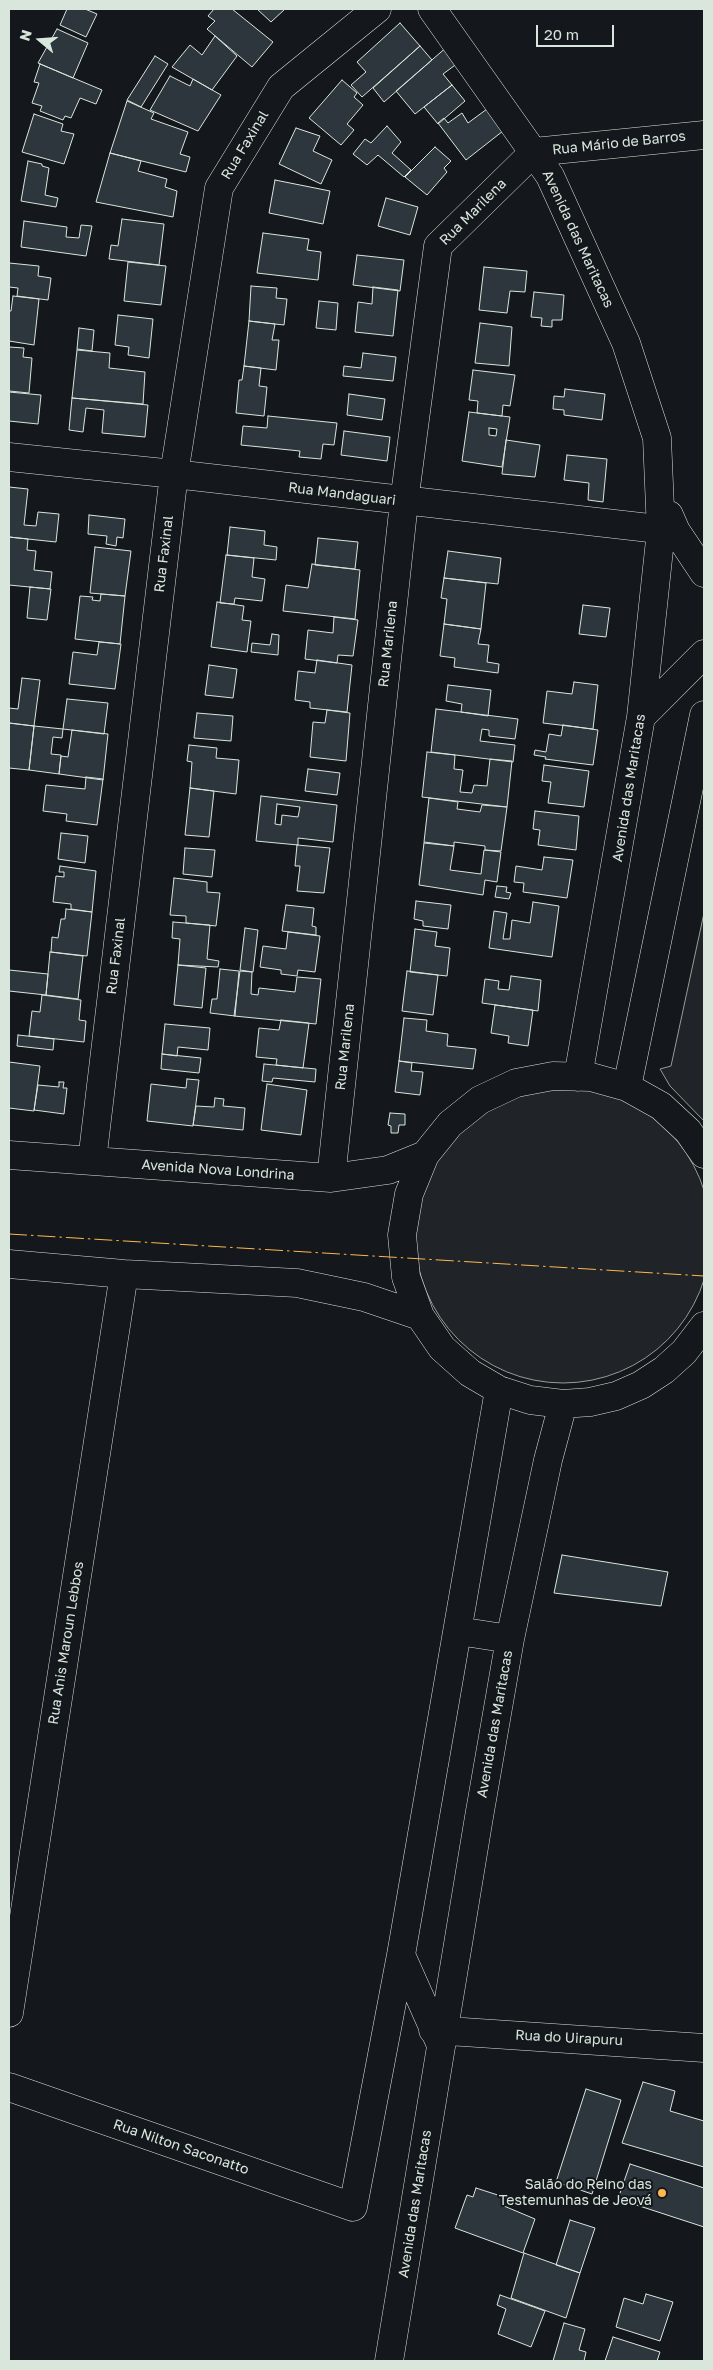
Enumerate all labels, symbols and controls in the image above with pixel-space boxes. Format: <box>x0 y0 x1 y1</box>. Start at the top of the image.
north arrow <box>15 15 65 65</box>
scale bar <box>538 15 616 47</box>
text: 20 m <box>544 25 579 43</box>
text: N <box>16 28 35 43</box>
street label: Rua Faxinal <box>218 107 272 183</box>
street label: Rua Mário de Barros <box>551 128 687 158</box>
street label: Avenida das Maritacas <box>539 168 617 310</box>
street label: Rua Marilena <box>436 175 510 249</box>
street label: Rua Mandaguari <box>287 479 397 509</box>
street label: Rua Faxinal <box>151 514 177 594</box>
street label: Rua Marilena <box>375 600 401 688</box>
street label: Avenida das Maritacas <box>609 713 649 863</box>
street label: Rua Faxinal <box>103 916 129 996</box>
street label: Rua Marilena <box>332 1003 358 1091</box>
street label: Avenida Nova Londrina <box>141 1156 295 1184</box>
street label: Rua Anis Maroun Lebbos <box>45 1560 87 1726</box>
street label: Avenida das Maritacas <box>474 1649 516 1799</box>
street label: Rua do Uirapuru <box>515 2027 623 2049</box>
street label: Rua Nilton Saconatto <box>111 2116 251 2178</box>
street label: Avenida das Maritacas <box>395 2129 435 2279</box>
place label: Salão do Reino das Testemunhas de Jeová <box>499 2177 652 2210</box>
marker: Salão do Reino das Testemunhas de Jeová <box>656 2187 668 2199</box>

